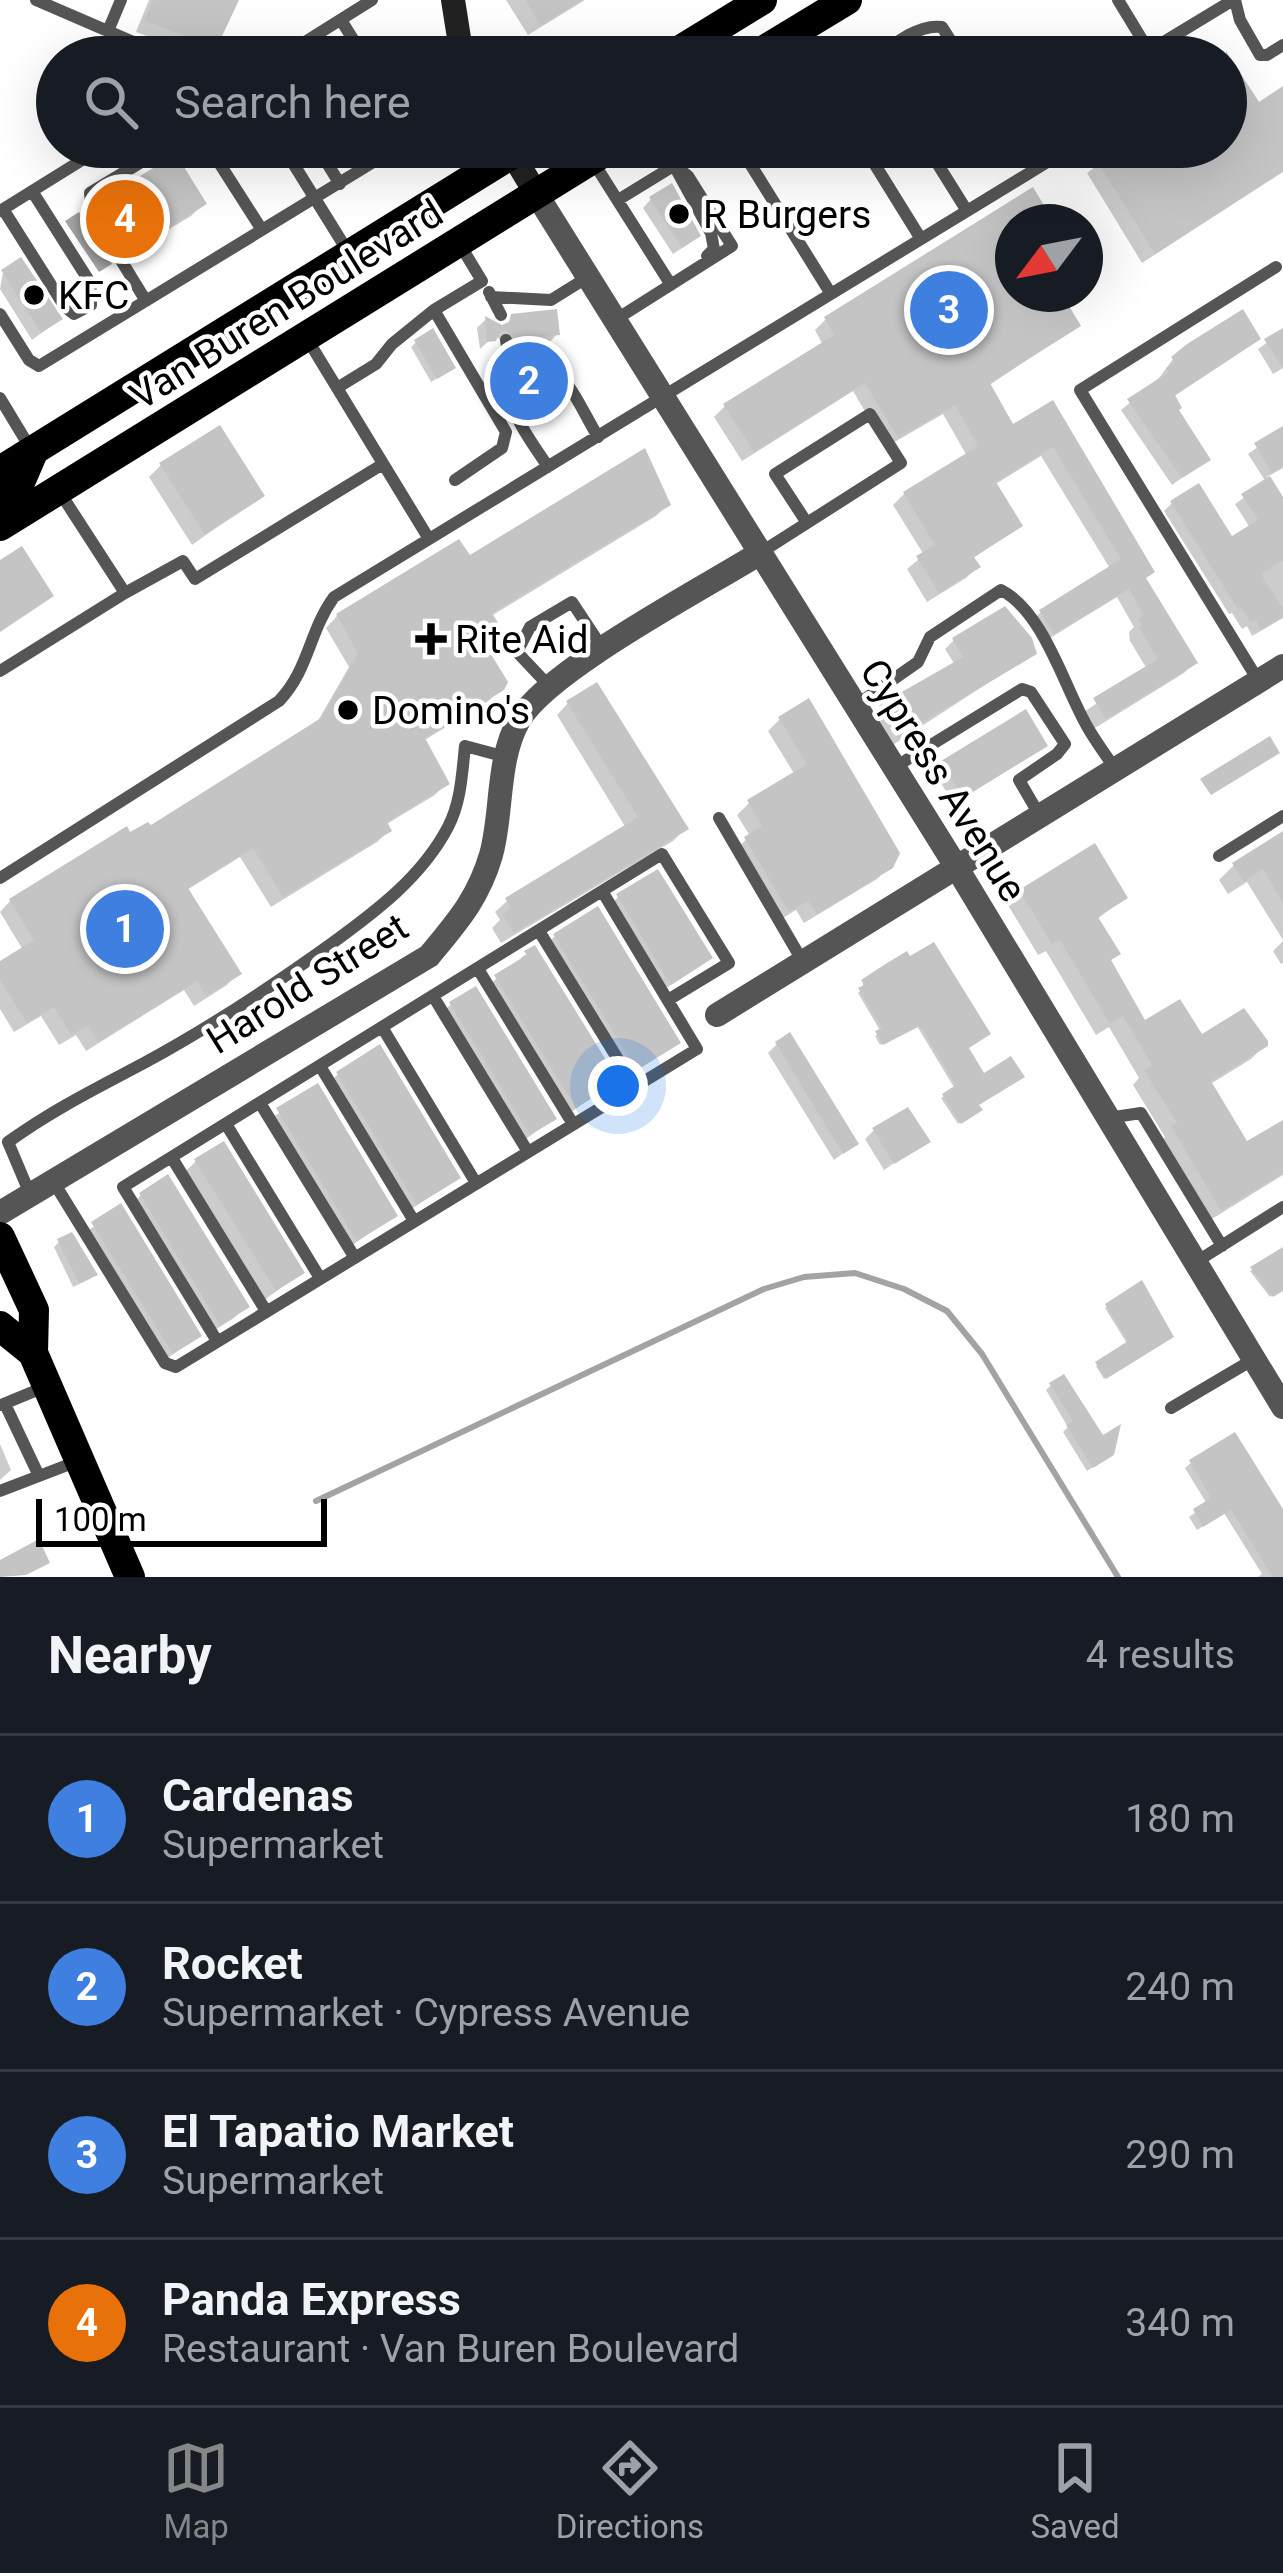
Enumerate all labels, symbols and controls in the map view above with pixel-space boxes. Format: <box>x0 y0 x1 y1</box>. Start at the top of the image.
search box <box>36 36 1247 168</box>
icon: search <box>78 69 144 135</box>
text: Search here <box>174 76 411 129</box>
pin: 4 <box>86 174 164 264</box>
street label: Van Buren Boulevard <box>122 190 451 420</box>
place label: R Burgers <box>703 192 871 238</box>
marker: R Burgers <box>666 201 692 227</box>
north arrow <box>995 204 1103 312</box>
pin: 3 <box>910 265 988 355</box>
place label: KFC <box>58 273 129 319</box>
marker: KFC <box>21 282 47 308</box>
pin: 2 <box>490 336 568 426</box>
place label: Rite Aid <box>455 617 589 663</box>
marker: Rite Aid <box>418 626 444 652</box>
street label: Cypress Avenue <box>850 651 1036 910</box>
place label: Domino's <box>372 688 530 734</box>
marker: Domino's <box>335 697 361 723</box>
pin: 1 <box>86 884 164 974</box>
street label: Harold Street <box>199 904 416 1064</box>
your location <box>588 1056 648 1116</box>
scale bar <box>36 1493 327 1546</box>
text: 100 m <box>54 1500 147 1539</box>
text: Nearby <box>48 1626 212 1685</box>
text: 4 results <box>1086 1632 1235 1678</box>
text: Cardenas <box>162 1769 354 1822</box>
text: 1 <box>76 1796 98 1842</box>
text: 180 m <box>1125 1796 1235 1842</box>
text: Supermarket <box>162 1822 384 1868</box>
text: Rocket <box>162 1937 303 1990</box>
text: 2 <box>76 1964 98 2010</box>
text: 240 m <box>1125 1964 1235 2010</box>
text: Supermarket · Cypress Avenue <box>162 1990 690 2036</box>
text: El Tapatio Market <box>162 2105 514 2158</box>
text: 3 <box>76 2132 98 2178</box>
text: 290 m <box>1125 2132 1235 2178</box>
text: Supermarket <box>162 2158 384 2204</box>
text: Panda Express <box>162 2273 461 2326</box>
text: 4 <box>76 2300 98 2346</box>
text: 340 m <box>1125 2300 1235 2346</box>
text: Restaurant · Van Buren Boulevard <box>162 2326 739 2372</box>
tab: Map <box>163 2435 229 2546</box>
tab: Directions <box>556 2435 704 2546</box>
tab: Saved <box>1031 2435 1120 2546</box>

